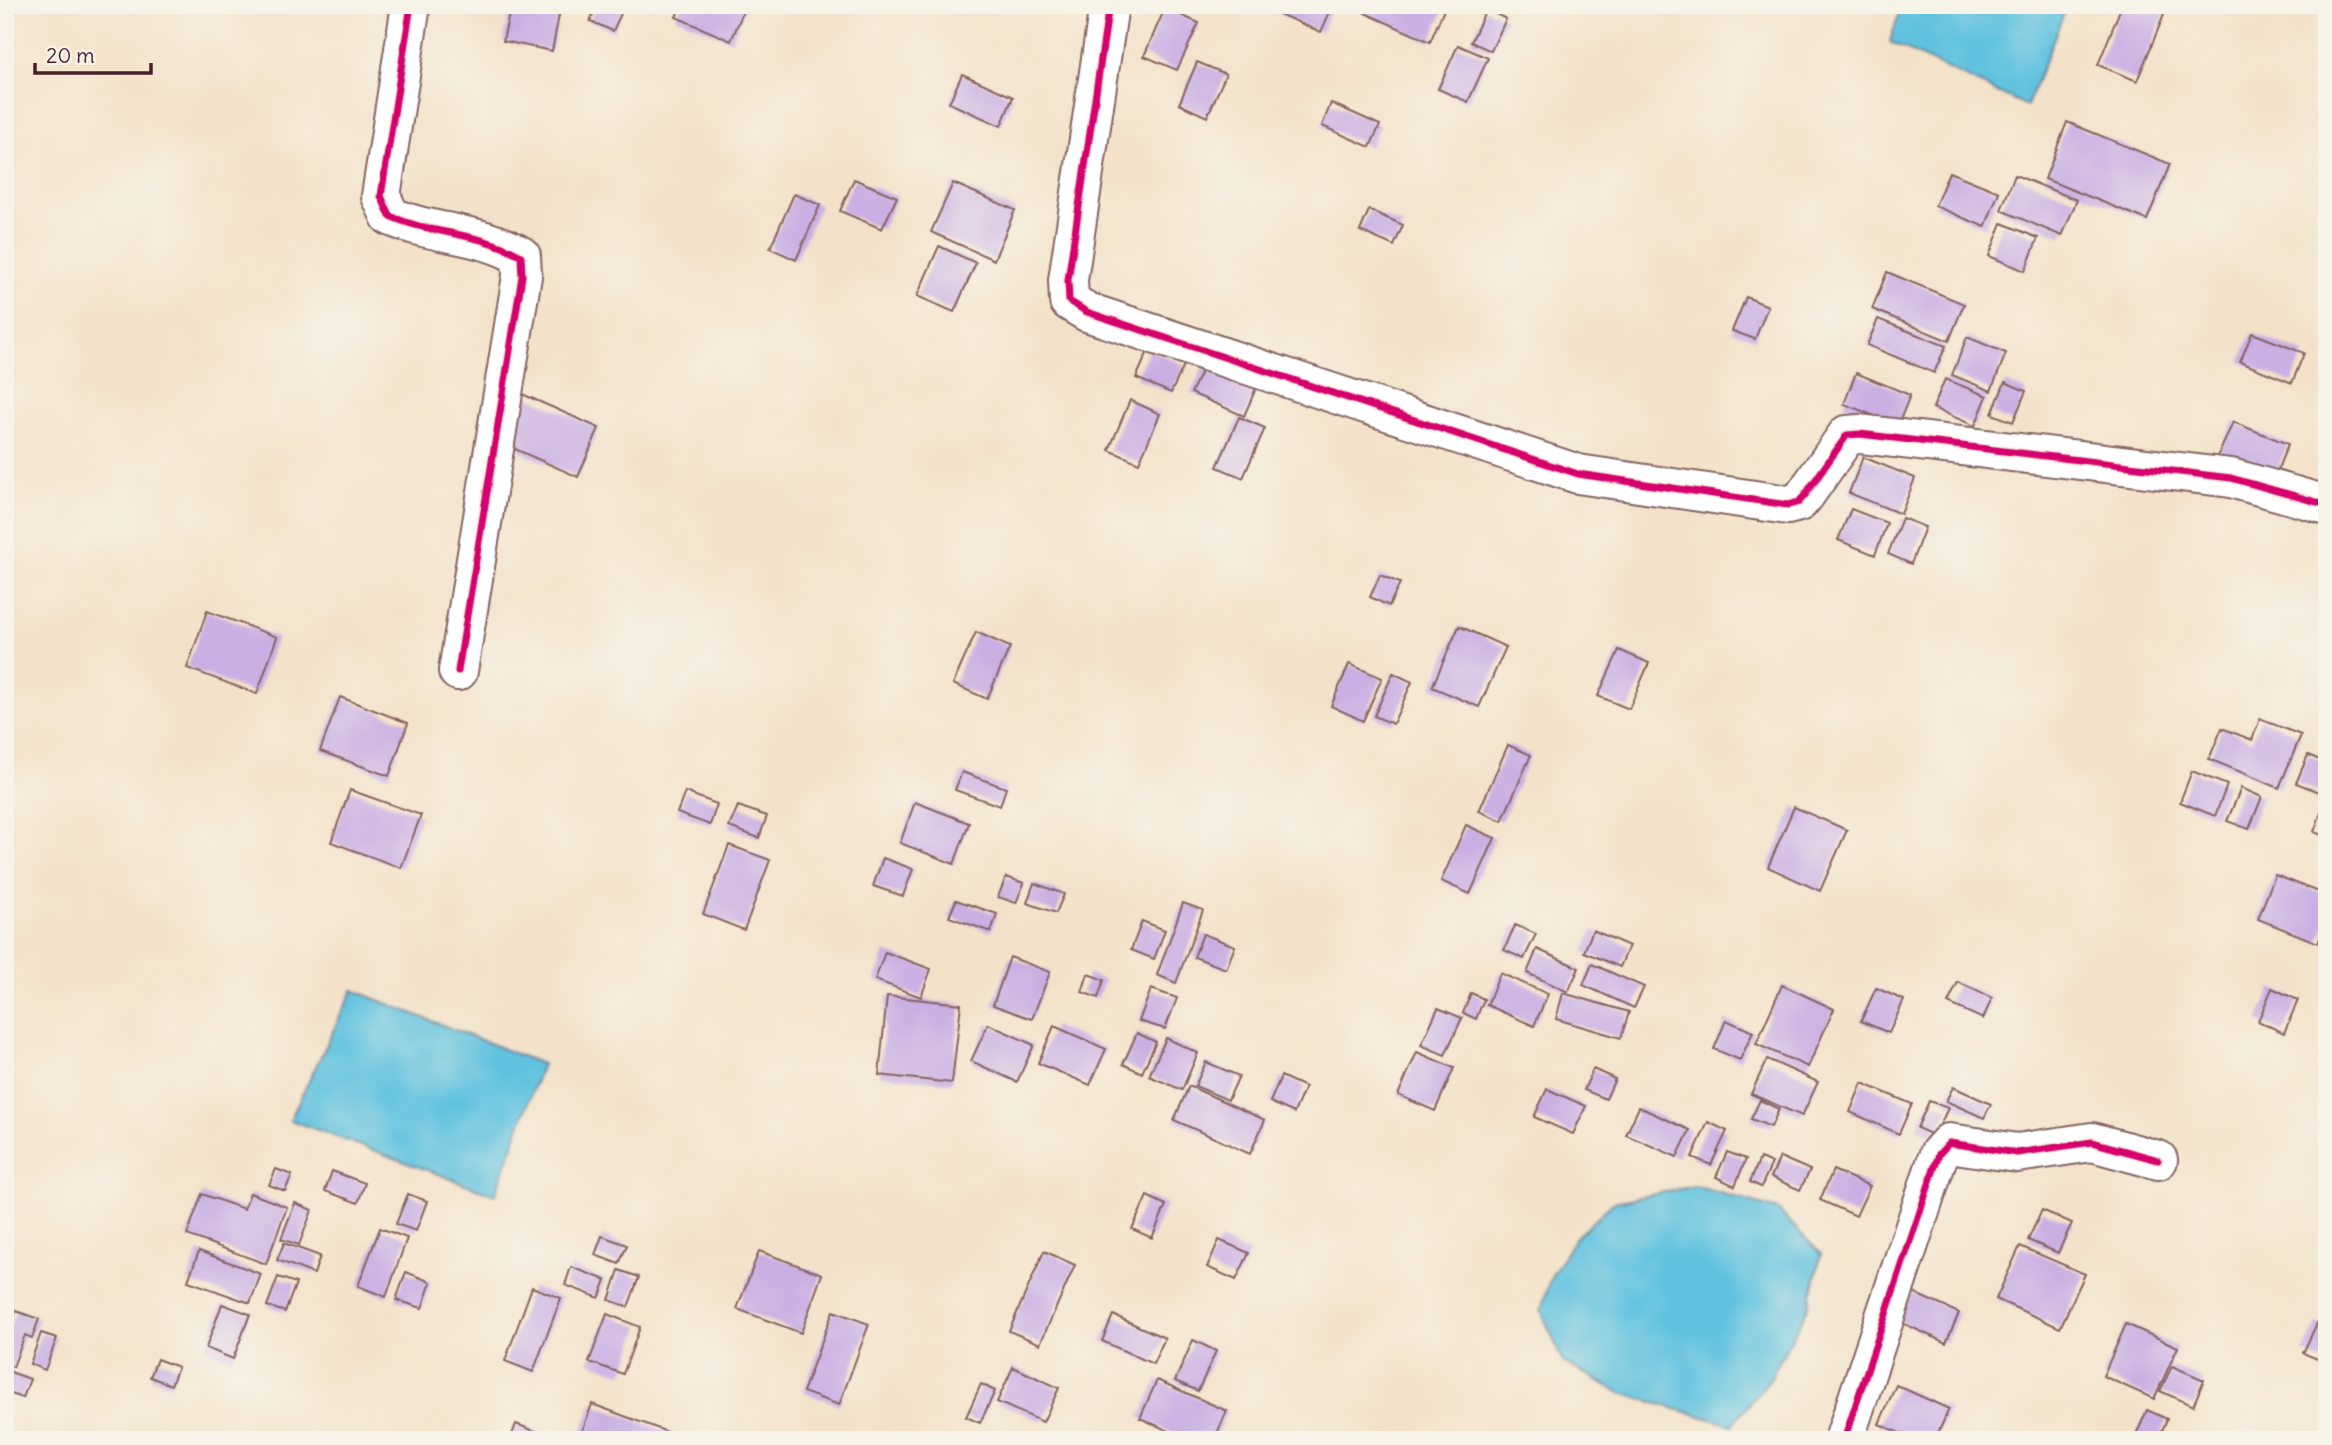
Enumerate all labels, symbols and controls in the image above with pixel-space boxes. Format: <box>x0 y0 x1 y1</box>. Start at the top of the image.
scale bar <box>35 32 150 76</box>
text: 20 m <box>46 42 95 69</box>

